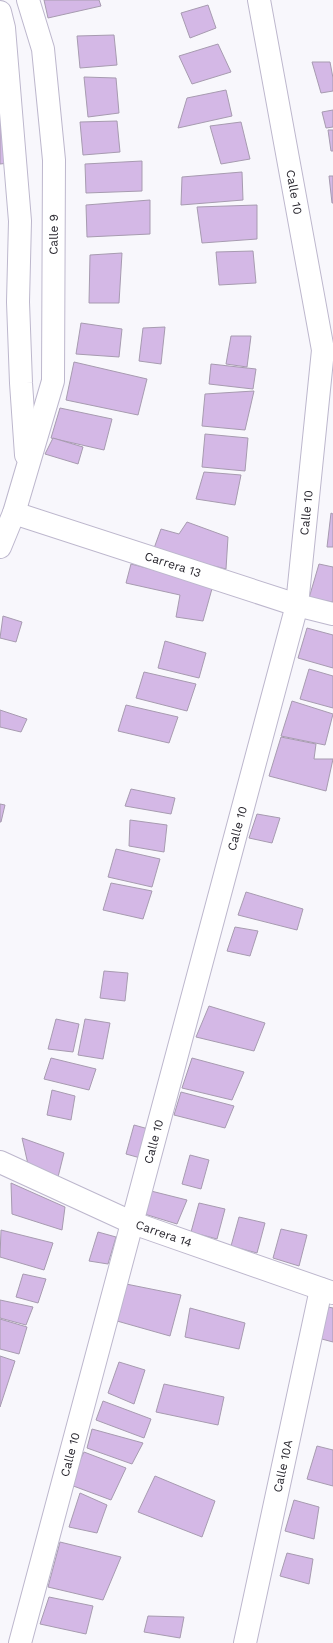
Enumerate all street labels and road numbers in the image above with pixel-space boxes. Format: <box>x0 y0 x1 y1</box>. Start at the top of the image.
street label: Calle 10 <box>283 168 305 216</box>
street label: Calle 9 <box>47 214 61 255</box>
street label: Calle 10 <box>297 490 316 536</box>
street label: Carrera 13 <box>143 549 203 580</box>
street label: Calle 10 <box>225 805 250 852</box>
street label: Calle 10 <box>141 1118 166 1165</box>
street label: Carrera 14 <box>134 1217 194 1250</box>
street label: Calle 10 <box>58 1431 83 1478</box>
street label: Calle 10A <box>271 1438 295 1494</box>

